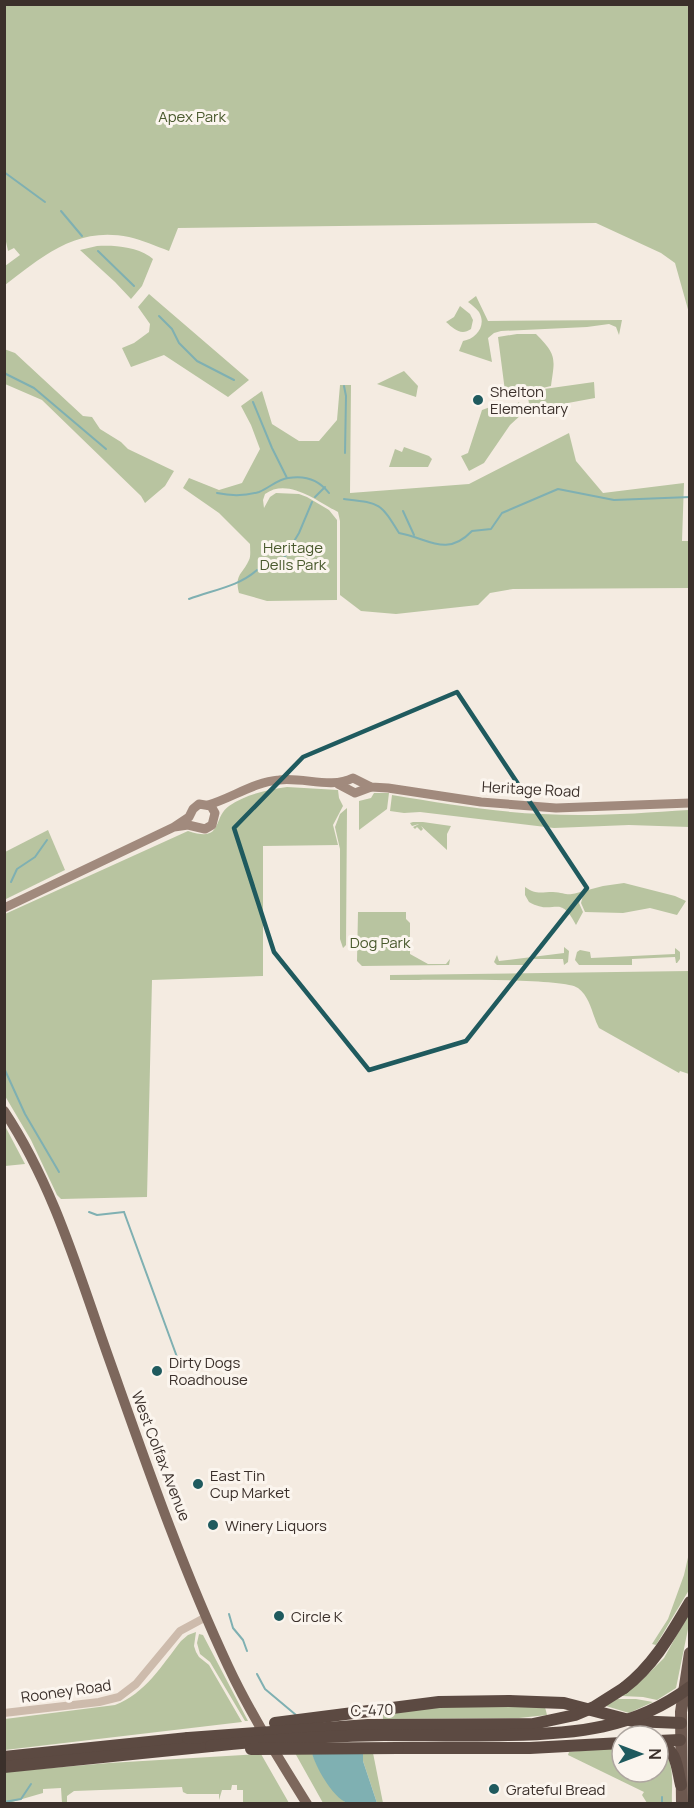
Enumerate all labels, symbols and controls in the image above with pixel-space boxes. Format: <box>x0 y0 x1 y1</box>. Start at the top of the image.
park label: Apex Park <box>158 106 226 127</box>
place label: Shelton Elementary <box>490 381 568 419</box>
marker: Shelton Elementary <box>471 393 485 407</box>
park label: Heritage Dells Park <box>260 537 327 575</box>
street label: Heritage Road <box>481 776 581 802</box>
park label: Dog Park <box>350 932 411 953</box>
place label: Dirty Dogs Roadhouse <box>169 1352 248 1390</box>
marker: Dirty Dogs Roadhouse <box>150 1364 164 1378</box>
street label: West Colfax Avenue <box>127 1388 196 1524</box>
place label: East Tin Cup Market <box>210 1465 290 1503</box>
marker: East Tin Cup Market <box>191 1477 205 1491</box>
place label: Winery Liquors <box>225 1515 327 1536</box>
marker: Winery Liquors <box>206 1518 220 1532</box>
place label: Circle K <box>291 1606 343 1627</box>
marker: Circle K <box>272 1609 286 1623</box>
street label: Rooney Road <box>19 1674 113 1708</box>
street label: C-470 <box>350 1699 394 1721</box>
north arrow <box>610 1724 670 1784</box>
text: N <box>644 1748 666 1760</box>
place label: Grateful Bread <box>506 1779 606 1800</box>
marker: Grateful Bread <box>487 1782 501 1796</box>

